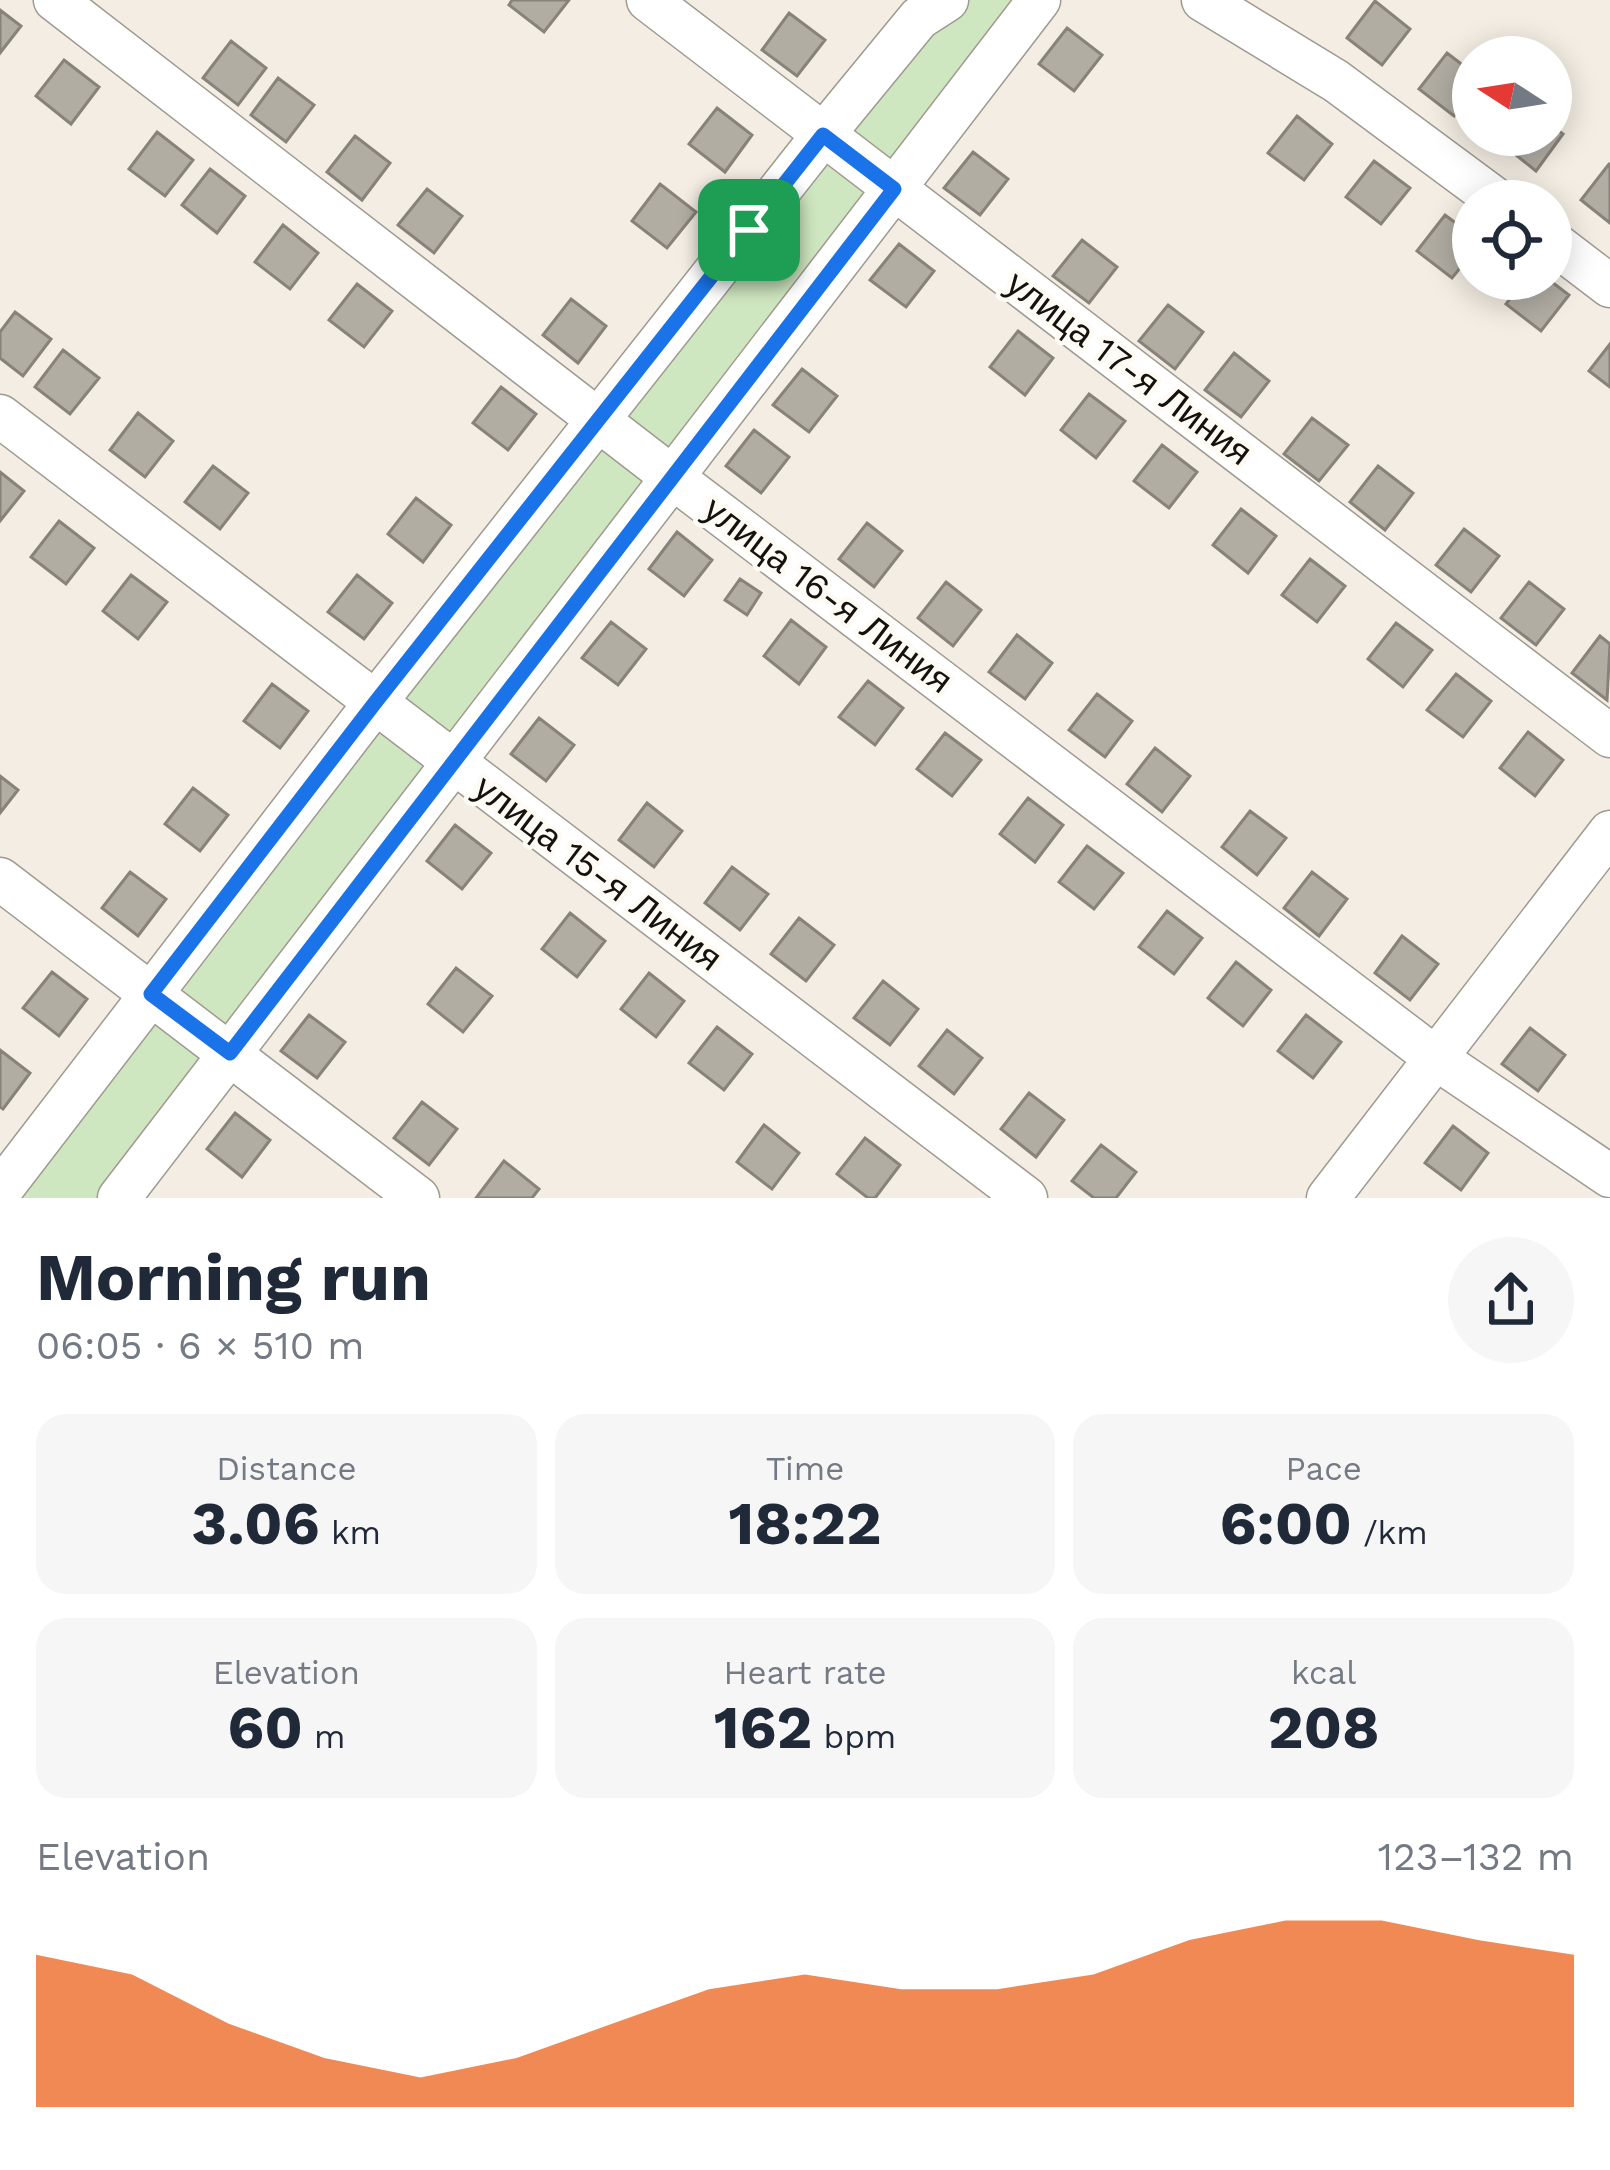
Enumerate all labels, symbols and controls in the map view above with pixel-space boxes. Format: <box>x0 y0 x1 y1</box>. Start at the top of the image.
north arrow <box>1452 36 1572 156</box>
map controls <box>1452 36 1572 300</box>
pin <box>698 179 800 281</box>
button: locate <box>1452 180 1572 300</box>
icon: arrive <box>716 197 782 263</box>
street label: улица 17-я Линия <box>998 262 1260 474</box>
street label: улица 16-я Линия <box>696 488 960 702</box>
street label: улица 15-я Линия <box>466 766 730 980</box>
button: share <box>1448 1237 1574 1363</box>
text: Morning run <box>36 1239 431 1316</box>
text: 06:05 · 6 × 510 m <box>36 1323 364 1368</box>
text: Distance <box>216 1449 356 1488</box>
text: Time <box>766 1449 844 1488</box>
text: Pace <box>1285 1449 1362 1488</box>
text: 3.06 <box>192 1488 320 1559</box>
text: 18:22 <box>728 1488 882 1559</box>
text: 6:00 <box>1220 1488 1352 1559</box>
text: km <box>320 1513 381 1552</box>
text: /km <box>1352 1513 1428 1552</box>
text: Elevation <box>213 1653 360 1692</box>
text: Heart rate <box>723 1653 887 1692</box>
text: kcal <box>1291 1653 1356 1692</box>
text: 60 <box>227 1692 303 1763</box>
text: 162 <box>714 1692 812 1763</box>
text: 208 <box>1268 1692 1380 1763</box>
text: m <box>303 1717 345 1756</box>
text: bpm <box>812 1717 896 1756</box>
text: Elevation <box>36 1834 210 1879</box>
text: 123–132 m <box>1378 1834 1574 1879</box>

